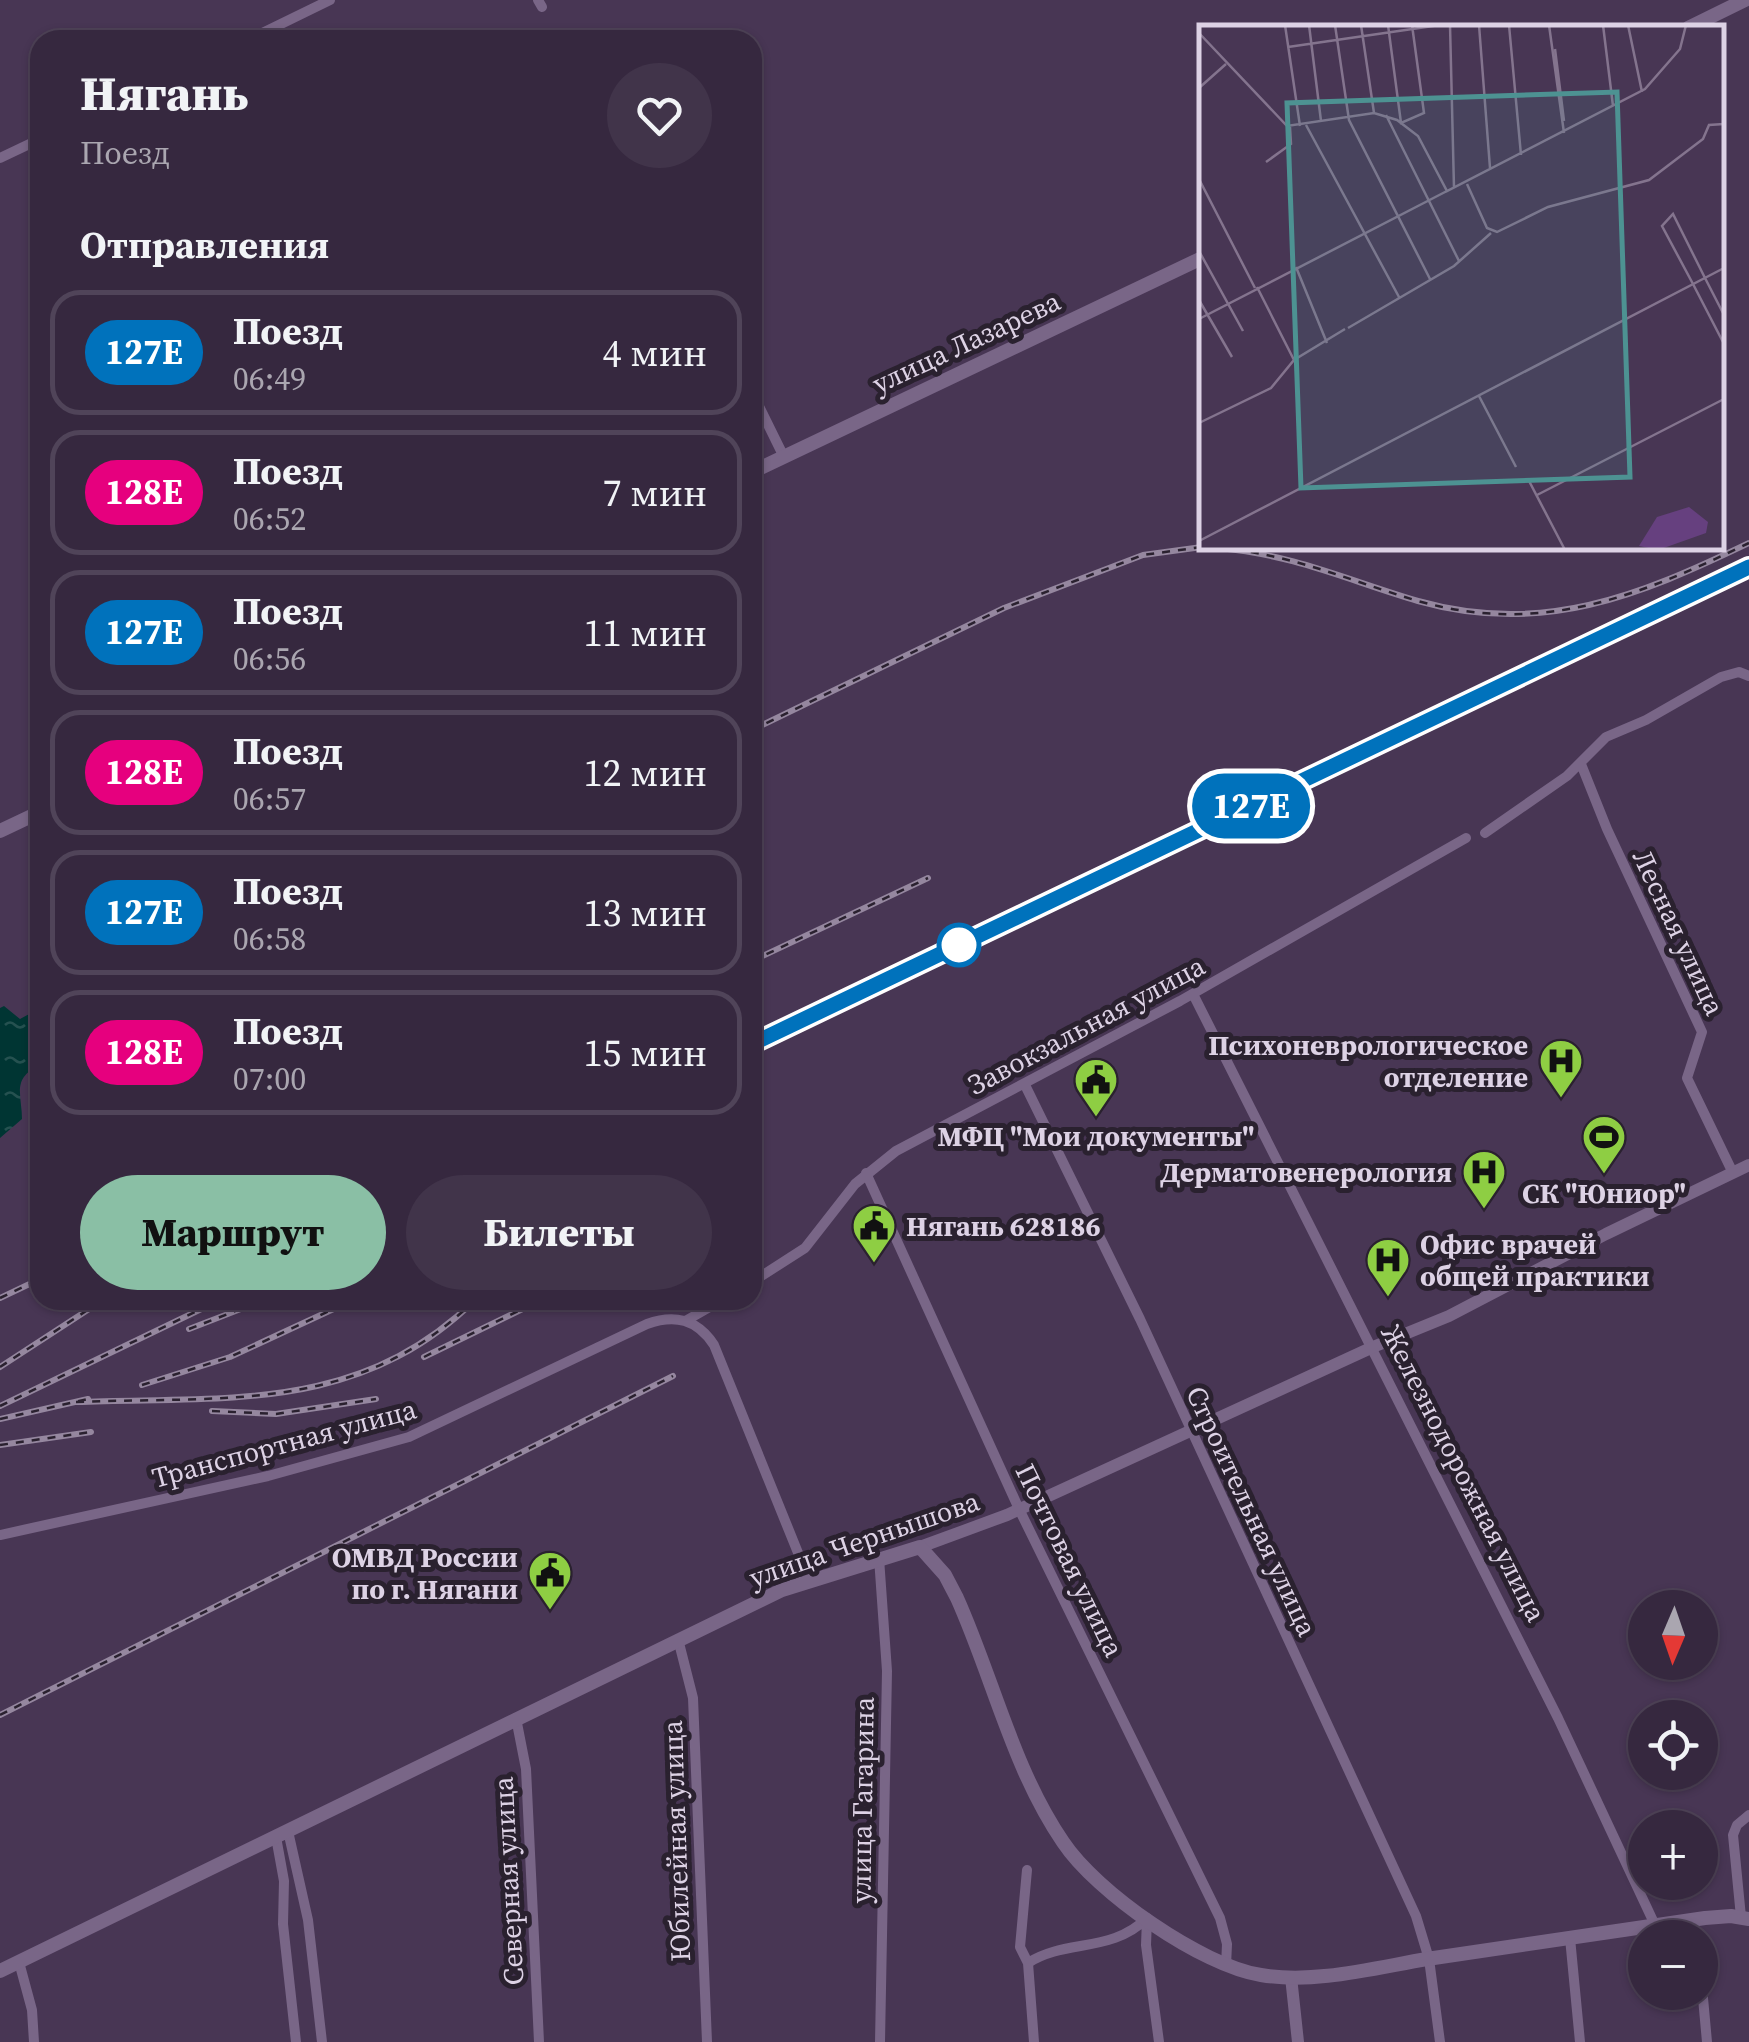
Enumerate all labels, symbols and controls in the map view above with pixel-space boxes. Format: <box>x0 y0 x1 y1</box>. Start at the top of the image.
inset map <box>1199 25 1724 550</box>
text: Нягань <box>80 60 248 126</box>
button: heart <box>607 63 712 168</box>
text: Поезд <box>80 131 170 175</box>
text: Отправления <box>80 219 329 271</box>
street label: улица Лазарева <box>866 281 1067 402</box>
text: Поезд <box>233 305 343 357</box>
text: 4 мин <box>602 327 707 379</box>
text: 127Е <box>105 328 183 376</box>
text: 06:49 <box>233 357 306 401</box>
text: Поезд <box>233 445 343 497</box>
text: 7 мин <box>602 467 707 519</box>
text: 128Е <box>105 468 183 516</box>
text: 06:52 <box>233 497 306 541</box>
text: Поезд <box>233 585 343 637</box>
text: 11 мин <box>583 607 707 659</box>
text: 127Е <box>105 608 183 656</box>
text: 06:56 <box>233 637 306 681</box>
text: Поезд <box>233 725 343 777</box>
text: 12 мин <box>583 747 707 799</box>
text: 128Е <box>105 748 183 796</box>
line badge: 127Е <box>1181 774 1321 838</box>
text: 06:57 <box>233 777 306 821</box>
text: 127Е <box>1212 782 1290 830</box>
street label: Лесная улица <box>1624 843 1734 1022</box>
text: Поезд <box>233 865 343 917</box>
text: 13 мин <box>583 887 707 939</box>
text: 127Е <box>105 888 183 936</box>
text: 06:58 <box>233 917 306 961</box>
unlabelled marker <box>938 924 980 966</box>
street label: Завокзальная улица <box>961 946 1212 1104</box>
text: Поезд <box>233 1005 343 1057</box>
place label: Психоневрологическое отделение <box>1208 1026 1528 1096</box>
text: 15 мин <box>583 1027 707 1079</box>
text: 128Е <box>105 1028 183 1076</box>
hospital icon: Психоневрологическое отделение <box>1538 1038 1584 1099</box>
text: 07:00 <box>233 1057 306 1101</box>
public building icon: МФЦ "Мои документы" <box>1073 1057 1119 1118</box>
sports icon: СК "Юниор" <box>1581 1114 1627 1175</box>
place label: МФЦ "Мои документы" <box>938 1117 1254 1155</box>
hospital icon: Дерматовенерология <box>1461 1149 1507 1210</box>
place label: Дерматовенерология <box>1160 1153 1452 1191</box>
place label: СК "Юниор" <box>1522 1174 1686 1212</box>
button: Маршрут <box>80 1175 386 1290</box>
button: Билеты <box>406 1175 712 1290</box>
public building icon: Нягань 628186 <box>851 1203 897 1264</box>
place label: Нягань 628186 <box>906 1207 1101 1245</box>
place label: Офис врачей общей практики <box>1420 1225 1650 1295</box>
hospital icon: Офис врачей общей практики <box>1365 1237 1411 1298</box>
street label: Железнодорожная улица <box>1372 1318 1556 1629</box>
street label: Строительная улица <box>1177 1380 1327 1643</box>
street label: Транспортная улица <box>148 1389 421 1497</box>
street label: Почтовая улица <box>1007 1457 1134 1664</box>
street label: улица Чернышова <box>744 1482 985 1596</box>
place label: ОМВД России по г. Нягани <box>332 1538 518 1608</box>
public building icon: ОМВД России по г. Нягани <box>527 1550 573 1611</box>
north arrow <box>1628 1590 1718 1680</box>
map controls <box>1628 1590 1718 2010</box>
street label: улица Гагарина <box>841 1696 883 1904</box>
button: locate <box>1628 1700 1718 1790</box>
street label: Юбилейная улица <box>653 1719 699 1962</box>
street label: Северная улица <box>484 1775 532 1986</box>
button: + <box>1628 1810 1718 1900</box>
button: − <box>1628 1920 1718 2010</box>

